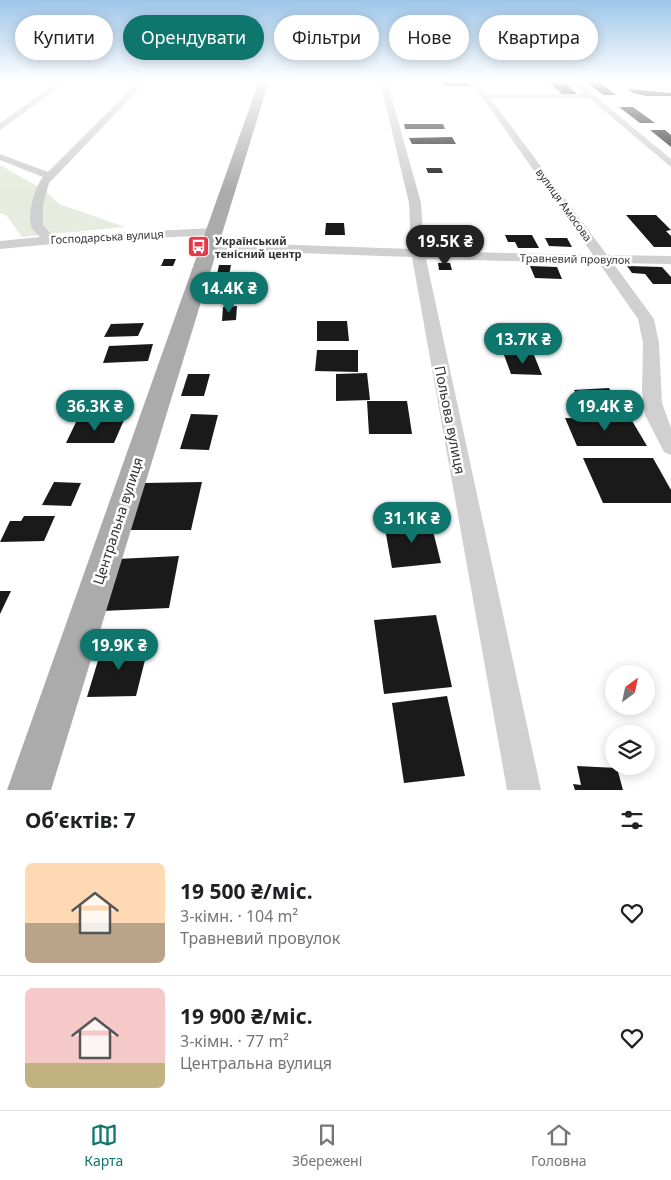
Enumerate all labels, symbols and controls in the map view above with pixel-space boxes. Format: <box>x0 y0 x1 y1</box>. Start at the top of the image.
chip: Купити <box>15 15 113 60</box>
chip: Орендувати <box>123 15 264 60</box>
chip: Фільтри <box>274 15 379 60</box>
chip: Нове <box>389 15 469 60</box>
chip: Квартира <box>479 15 598 60</box>
street label: вулиця Амосова <box>533 165 596 244</box>
pin: 19.5K ₴ <box>399 224 491 267</box>
street label: Господарська вулиця <box>50 226 164 247</box>
text: 19.5K ₴ <box>417 230 473 252</box>
place label: Український тенісний центр <box>215 233 301 261</box>
bus stop icon: Український тенісний центр <box>187 235 211 259</box>
street label: Травневий провулок <box>520 250 630 267</box>
pin: 14.4K ₴ <box>183 272 275 314</box>
text: 14.4K ₴ <box>201 277 257 299</box>
pin: 13.7K ₴ <box>477 322 569 365</box>
text: 13.7K ₴ <box>495 328 551 350</box>
street label: Польова вулиця <box>431 364 470 476</box>
pin: 36.3K ₴ <box>49 390 141 432</box>
pin: 19.4K ₴ <box>559 390 651 432</box>
text: 36.3K ₴ <box>67 395 123 417</box>
text: 19.4K ₴ <box>577 395 633 417</box>
street label: Центральна вулиця <box>88 455 147 587</box>
pin: 31.1K ₴ <box>366 502 458 544</box>
text: 31.1K ₴ <box>384 507 440 529</box>
pin: 19.9K ₴ <box>73 628 165 671</box>
text: 19.9K ₴ <box>91 634 147 656</box>
north arrow <box>605 665 655 715</box>
map controls <box>605 665 655 775</box>
button: layers <box>605 725 655 775</box>
text: Об’єктів: 7 <box>25 806 136 834</box>
icon: filters <box>618 806 646 834</box>
text: 19 500 ₴/міс. <box>180 877 313 905</box>
icon: home <box>65 883 125 943</box>
icon: heart <box>618 899 646 927</box>
text: 3-кімн. · 104 m² <box>180 905 298 927</box>
text: Травневий провулок <box>180 927 340 949</box>
text: 19 900 ₴/міс. <box>180 1002 313 1030</box>
icon: home <box>65 1008 125 1068</box>
icon: heart <box>618 1024 646 1052</box>
text: 3-кімн. · 77 m² <box>180 1030 289 1052</box>
text: Центральна вулиця <box>180 1052 332 1074</box>
tab: Карта <box>84 1121 123 1170</box>
tab: Збережені <box>292 1121 362 1170</box>
tab: Головна <box>531 1121 587 1170</box>

